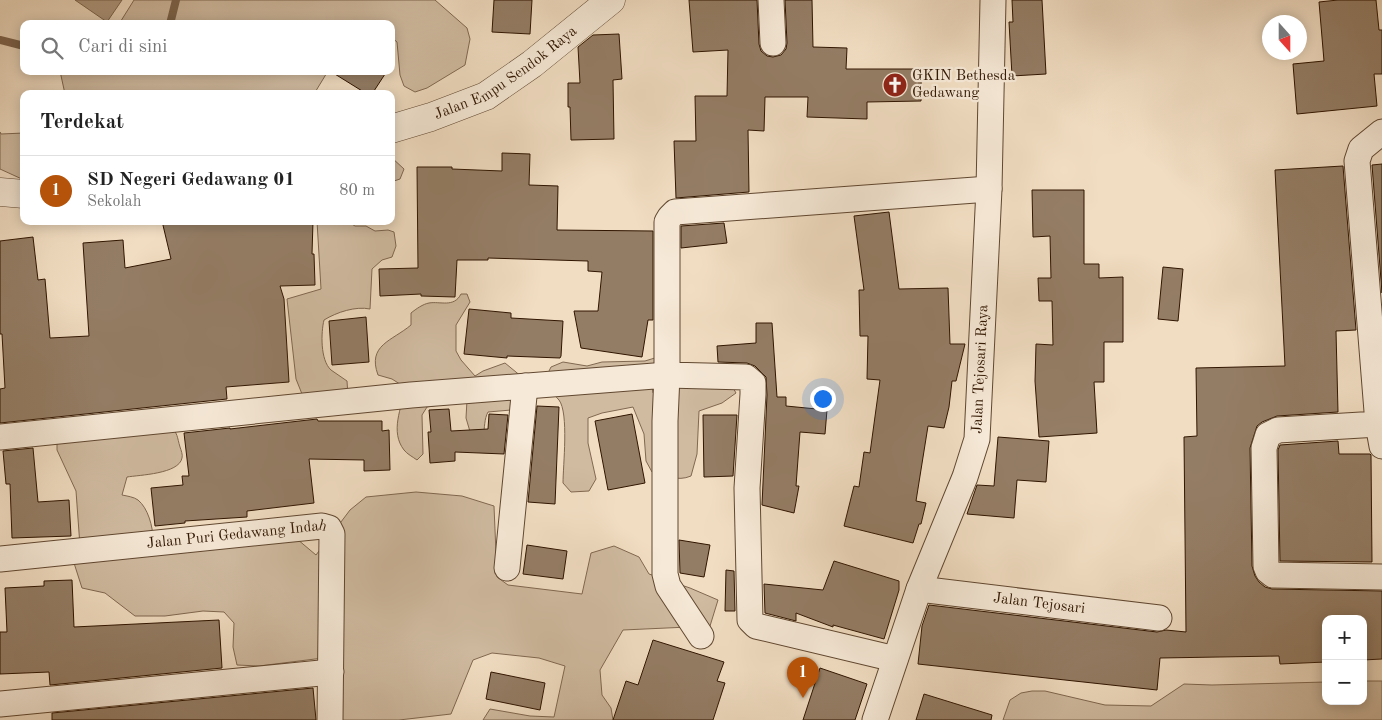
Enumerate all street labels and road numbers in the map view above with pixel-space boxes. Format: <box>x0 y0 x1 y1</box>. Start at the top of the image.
street label: Jalan Empu Sendok Raya <box>432 23 580 123</box>
street label: Jalan Tejosari Raya <box>970 304 991 434</box>
street label: Jalan Puri Gedawang Indah <box>146 518 329 551</box>
street label: Jalan Tejosari <box>992 591 1086 617</box>

